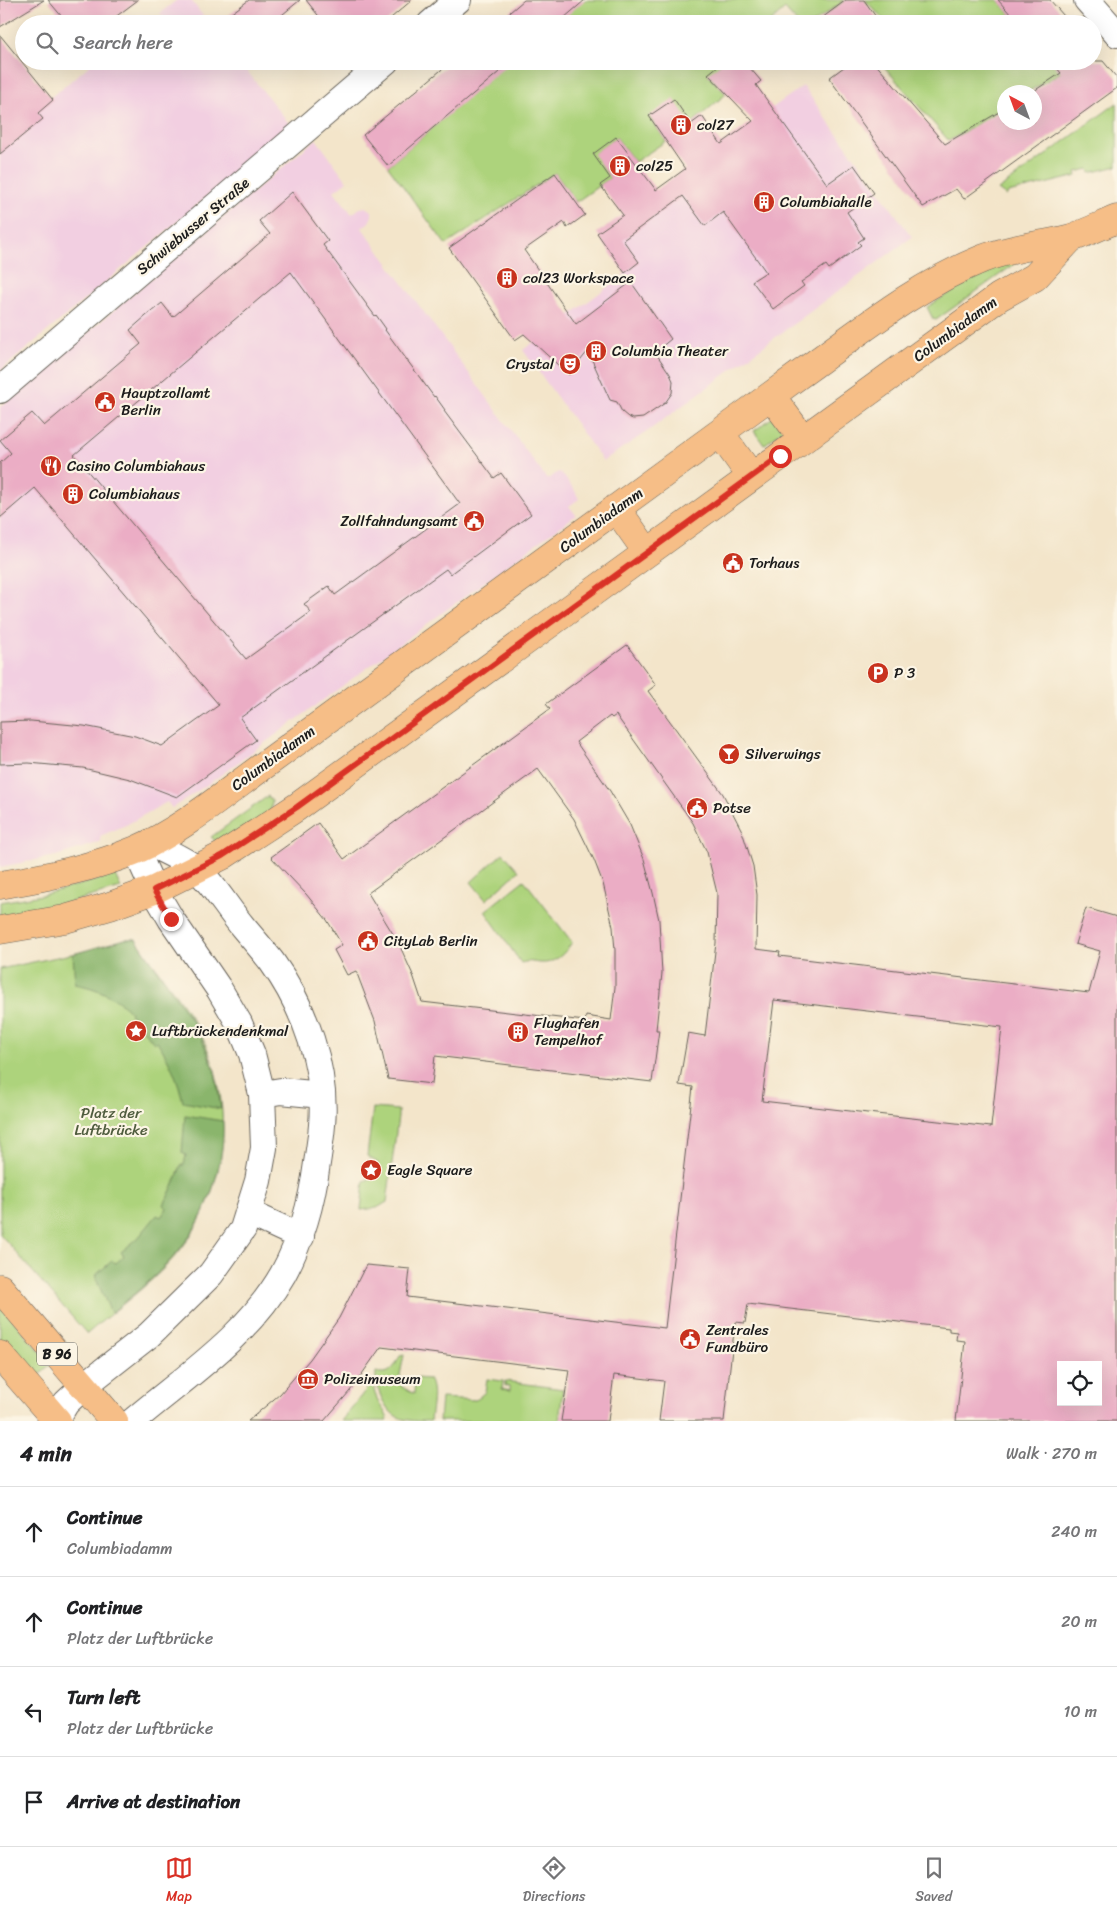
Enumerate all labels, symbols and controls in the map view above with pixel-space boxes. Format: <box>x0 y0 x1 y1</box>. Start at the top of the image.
search box <box>15 15 1102 70</box>
text: Search here <box>73 26 173 59</box>
icon: search <box>33 29 61 57</box>
north arrow <box>997 85 1042 130</box>
place label: col27 <box>697 112 735 138</box>
building icon: col27 <box>669 113 693 137</box>
place label: col25 <box>636 153 673 179</box>
building icon: col25 <box>608 154 632 178</box>
street label: Schwiebusser Straße <box>131 171 255 281</box>
place label: Columbiahalle <box>780 189 872 215</box>
building icon: Columbiahalle <box>752 190 776 214</box>
place label: col23 Workspace <box>523 265 634 291</box>
building icon: col23 Workspace <box>495 266 519 290</box>
street label: Columbiadamm <box>907 289 1003 369</box>
place label: Columbia Theater <box>612 338 729 364</box>
building icon: Columbia Theater <box>584 339 608 363</box>
place label: Crystal <box>506 351 555 377</box>
theatre icon: Crystal <box>558 352 582 376</box>
place label: Hauptzollamt Berlin <box>121 380 211 423</box>
public building icon: Hauptzollamt Berlin <box>93 390 117 414</box>
route start <box>769 445 792 468</box>
place label: Casino Columbiahaus <box>67 453 205 479</box>
restaurant icon: Casino Columbiahaus <box>39 454 63 478</box>
street label: Columbiadamm <box>553 480 649 560</box>
place label: Columbiahaus <box>89 481 180 507</box>
building icon: Columbiahaus <box>61 482 85 506</box>
place label: Zollfahndungsamt <box>340 508 458 534</box>
public building icon: Zollfahndungsamt <box>462 509 486 533</box>
place label: Torhaus <box>749 550 800 576</box>
public building icon: Torhaus <box>721 551 745 575</box>
place label: P 3 <box>894 660 915 686</box>
parking icon: P 3 <box>866 661 890 685</box>
street label: Columbiadamm <box>225 718 321 798</box>
place label: Silverwings <box>745 741 821 767</box>
bar icon: Silverwings <box>717 742 741 766</box>
place label: Potse <box>713 795 751 821</box>
public building icon: Potse <box>685 796 709 820</box>
route end <box>160 908 183 931</box>
place label: CityLab Berlin <box>384 928 478 954</box>
public building icon: CityLab Berlin <box>356 929 380 953</box>
place label: Flughafen Tempelhof <box>534 1010 603 1053</box>
place label: Luftbrückendenkmal <box>152 1018 289 1044</box>
place icon: Luftbrückendenkmal <box>124 1019 148 1043</box>
building icon: Flughafen Tempelhof <box>506 1020 530 1044</box>
park label: Platz der Luftbrücke <box>74 1100 148 1143</box>
place label: Eagle Square <box>387 1157 473 1183</box>
place icon: Eagle Square <box>359 1158 383 1182</box>
place label: Zentrales Fundbüro <box>706 1317 769 1360</box>
public building icon: Zentrales Fundbüro <box>678 1327 702 1351</box>
road number: B 96 <box>37 1342 77 1366</box>
map controls <box>1057 1361 1102 1406</box>
button: locate <box>1057 1361 1102 1406</box>
place label: Polizeimuseum <box>324 1366 421 1392</box>
museum icon: Polizeimuseum <box>296 1367 320 1391</box>
text: 4 min <box>20 1435 72 1473</box>
text: Walk · 270 m <box>1006 1439 1097 1468</box>
text: Continue <box>67 1501 143 1534</box>
text: 240 m <box>1051 1517 1097 1546</box>
icon: ahead <box>20 1518 48 1546</box>
text: Columbiadamm <box>67 1534 173 1563</box>
text: Continue <box>67 1591 143 1624</box>
text: 20 m <box>1061 1607 1097 1636</box>
icon: ahead <box>20 1608 48 1636</box>
text: Platz der Luftbrücke <box>67 1624 213 1653</box>
text: Turn left <box>67 1681 140 1714</box>
text: 10 m <box>1064 1697 1097 1726</box>
icon: left <box>20 1698 48 1726</box>
text: Platz der Luftbrücke <box>67 1714 213 1743</box>
text: Arrive at destination <box>67 1785 240 1818</box>
icon: arrive <box>20 1788 48 1816</box>
tab: Map <box>165 1854 193 1909</box>
tab: Directions <box>523 1854 585 1909</box>
tab: Saved <box>915 1854 952 1909</box>

